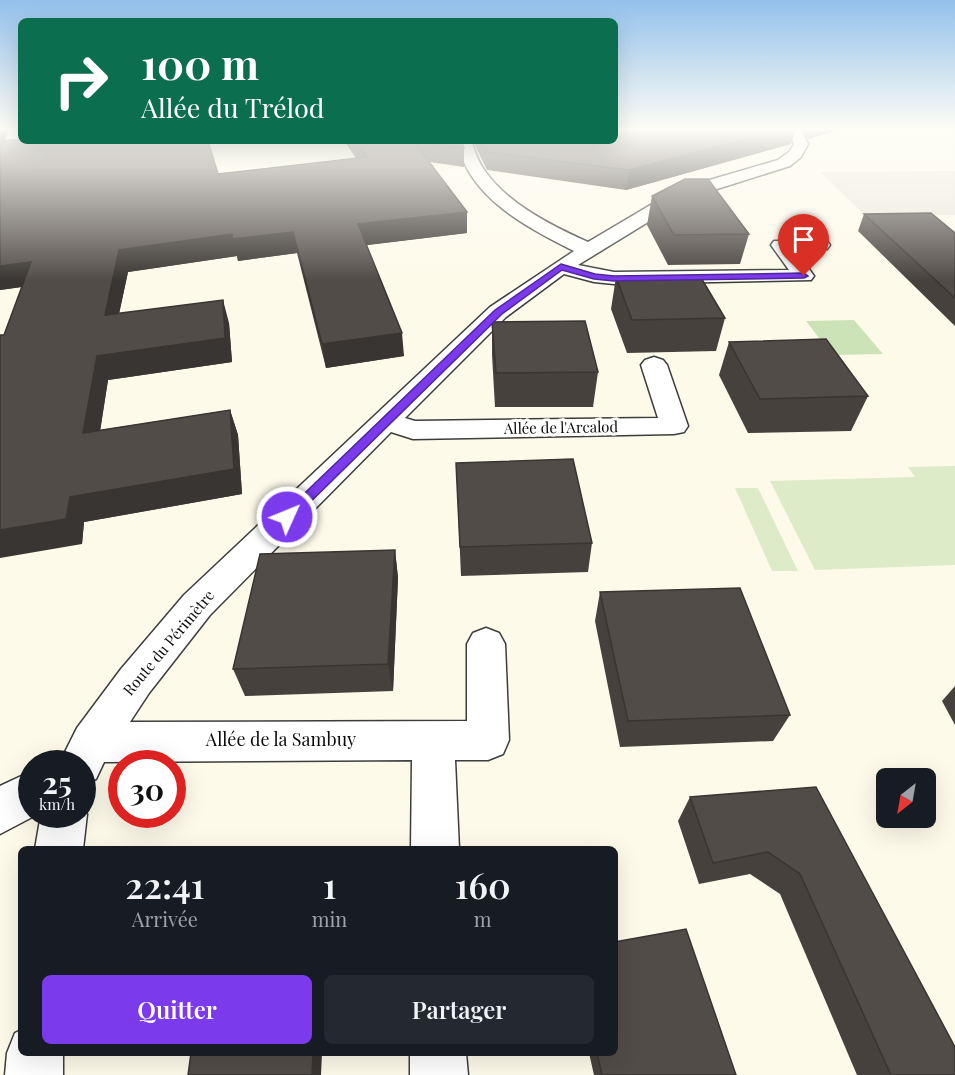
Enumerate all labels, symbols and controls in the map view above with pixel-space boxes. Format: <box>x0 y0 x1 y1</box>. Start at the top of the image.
text: 100 m <box>141 35 259 91</box>
icon: right <box>42 42 120 120</box>
text: Allée du Trélod <box>141 89 325 125</box>
pin <box>778 214 829 276</box>
icon: arrive <box>787 223 820 256</box>
street label: Allée de l'Arcalod <box>503 416 619 438</box>
position arrow <box>255 485 319 549</box>
street label: Route du Périmètre <box>118 585 218 699</box>
street label: Allée de la Sambuy <box>205 727 356 751</box>
speed limit sign: 30 <box>108 750 186 828</box>
text: 25 <box>42 762 72 802</box>
north arrow <box>876 768 936 828</box>
map controls <box>876 768 936 828</box>
text: km/h <box>39 794 75 814</box>
text: 22:41 <box>125 860 204 908</box>
text: 1 <box>323 860 336 908</box>
text: 160 <box>455 860 511 908</box>
text: Arrivée <box>132 905 198 932</box>
text: min <box>312 905 347 932</box>
text: m <box>474 905 492 932</box>
button: Quitter <box>42 975 312 1044</box>
button: Partager <box>324 975 594 1044</box>

